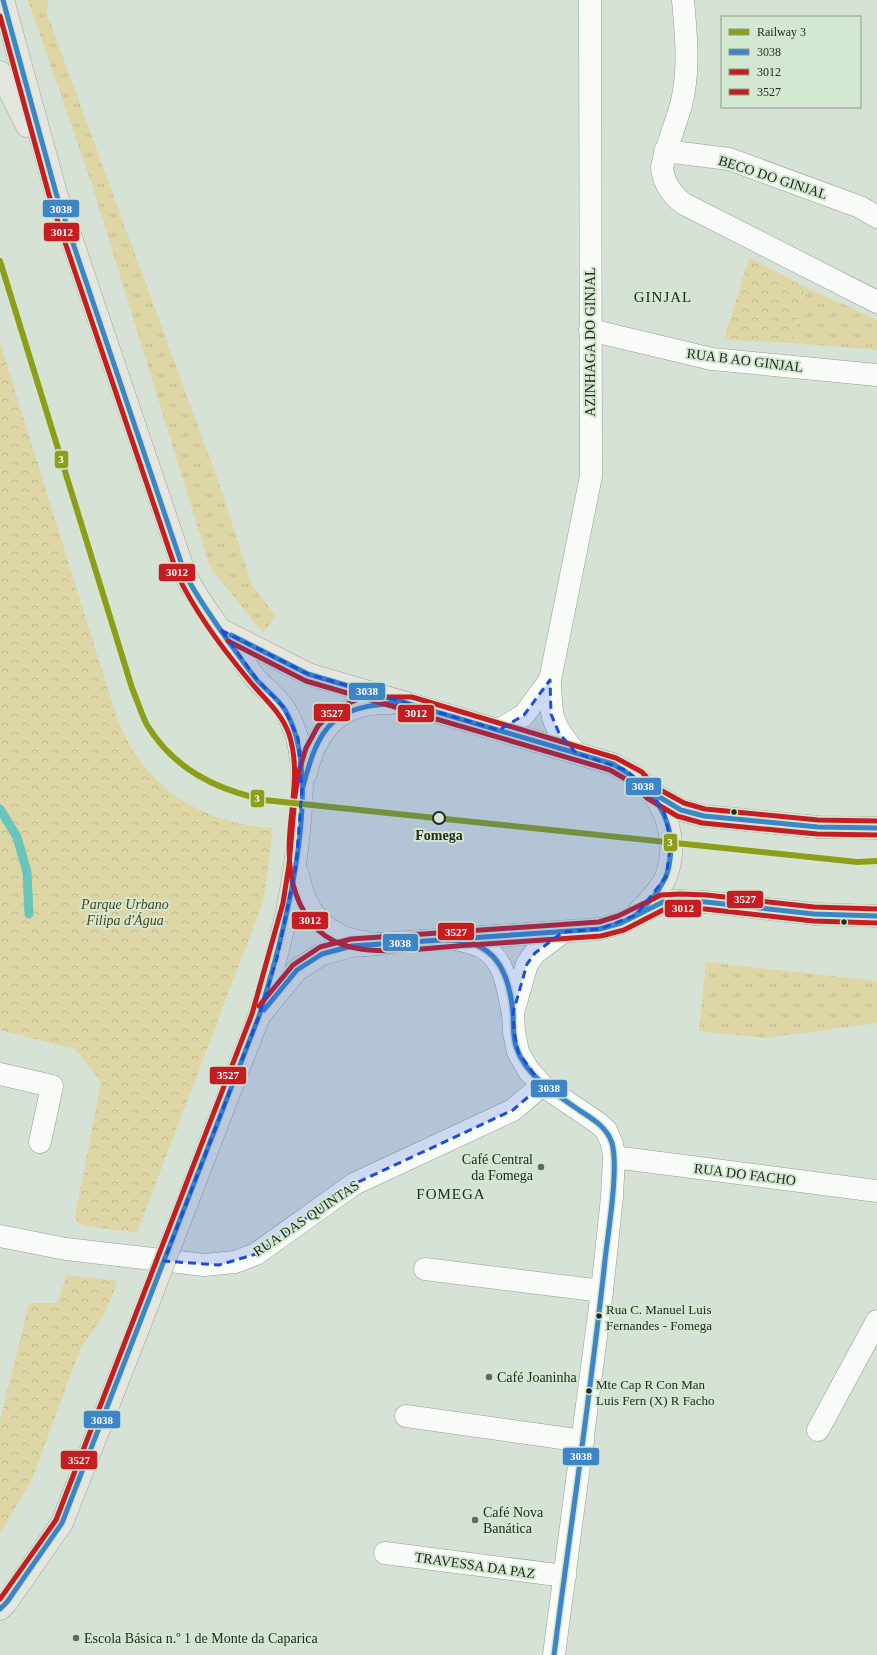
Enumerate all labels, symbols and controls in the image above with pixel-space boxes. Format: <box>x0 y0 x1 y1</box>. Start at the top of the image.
legend <box>721 16 861 108</box>
text: Railway 3 <box>757 25 806 39</box>
text: 3038 <box>757 45 781 59</box>
text: 3012 <box>757 65 781 79</box>
text: 3527 <box>757 85 781 99</box>
street label: BECO DO GINJAL <box>717 153 829 202</box>
line badge: 3038 <box>42 199 80 218</box>
text: 3038 <box>50 203 73 215</box>
line badge: 3012 <box>43 222 80 242</box>
text: 3012 <box>51 226 74 238</box>
street label: AZINHAGA DO GINJAL <box>583 267 598 417</box>
district label: GINJAL <box>634 289 692 305</box>
street label: RUA B AO GINJAL <box>686 346 804 375</box>
line badge: 3 <box>54 450 69 469</box>
text: 3 <box>58 453 64 465</box>
line badge: 3012 <box>158 563 196 582</box>
text: 3012 <box>166 566 189 578</box>
line badge: 3038 <box>348 682 386 701</box>
text: 3038 <box>356 685 379 697</box>
line badge: 3527 <box>313 703 351 722</box>
line badge: 3012 <box>397 704 435 723</box>
text: 3527 <box>321 707 344 719</box>
text: 3012 <box>405 707 428 719</box>
line badge: 3038 <box>625 777 662 796</box>
text: 3038 <box>632 780 655 792</box>
line badge: 3 <box>250 789 265 808</box>
text: 3 <box>254 792 260 804</box>
unlabelled marker <box>729 807 739 817</box>
marker: Fomega <box>432 811 446 825</box>
place label: Fomega <box>415 828 463 843</box>
line badge: 3 <box>663 833 678 852</box>
text: 3 <box>667 836 673 848</box>
line badge: 3527 <box>726 890 764 909</box>
text: 3527 <box>734 893 757 905</box>
park label: Parque Urbano Filipa d'Água <box>80 897 169 928</box>
line badge: 3012 <box>664 899 702 918</box>
text: 3012 <box>672 902 695 914</box>
line badge: 3012 <box>291 911 329 930</box>
text: 3012 <box>299 914 322 926</box>
unlabelled marker <box>839 917 849 927</box>
line badge: 3527 <box>437 922 475 941</box>
text: 3527 <box>445 926 468 938</box>
line badge: 3038 <box>382 933 419 952</box>
text: 3038 <box>389 937 412 949</box>
line badge: 3527 <box>209 1066 247 1085</box>
text: 3527 <box>217 1069 240 1081</box>
line badge: 3038 <box>530 1079 568 1098</box>
text: 3038 <box>538 1082 561 1094</box>
place label: Café Central da Fomega <box>462 1152 534 1183</box>
street label: RUA DO FACHO <box>693 1161 797 1188</box>
marker: Café Central da Fomega <box>536 1162 546 1172</box>
street label: RUA DAS QUINTAS <box>251 1177 362 1259</box>
district label: FOMEGA <box>416 1186 486 1202</box>
place label: Rua C. Manuel Luis Fernandes - Fomega <box>606 1302 712 1333</box>
marker: Rua C. Manuel Luis Fernandes - Fomega <box>594 1311 604 1321</box>
place label: Café Joaninha <box>497 1370 577 1385</box>
marker: Café Joaninha <box>484 1372 494 1382</box>
place label: Mte Cap R Con Man Luis Fern (X) R Facho <box>596 1377 714 1408</box>
marker: Mte Cap R Con Man Luis Fern (X) R Facho <box>584 1386 594 1396</box>
line badge: 3038 <box>83 1410 121 1429</box>
text: 3038 <box>91 1414 114 1426</box>
line badge: 3038 <box>562 1447 600 1466</box>
line badge: 3527 <box>60 1450 98 1470</box>
text: 3038 <box>570 1450 593 1462</box>
text: 3527 <box>68 1454 91 1466</box>
place label: Café Nova Banática <box>483 1505 544 1536</box>
marker: Café Nova Banática <box>470 1515 480 1525</box>
street label: TRAVESSA DA PAZ <box>414 1550 536 1581</box>
place label: Escola Básica n.º 1 de Monte da Caparica <box>84 1631 318 1646</box>
marker: Escola Básica n.º 1 de Monte da Caparica <box>71 1633 81 1643</box>

